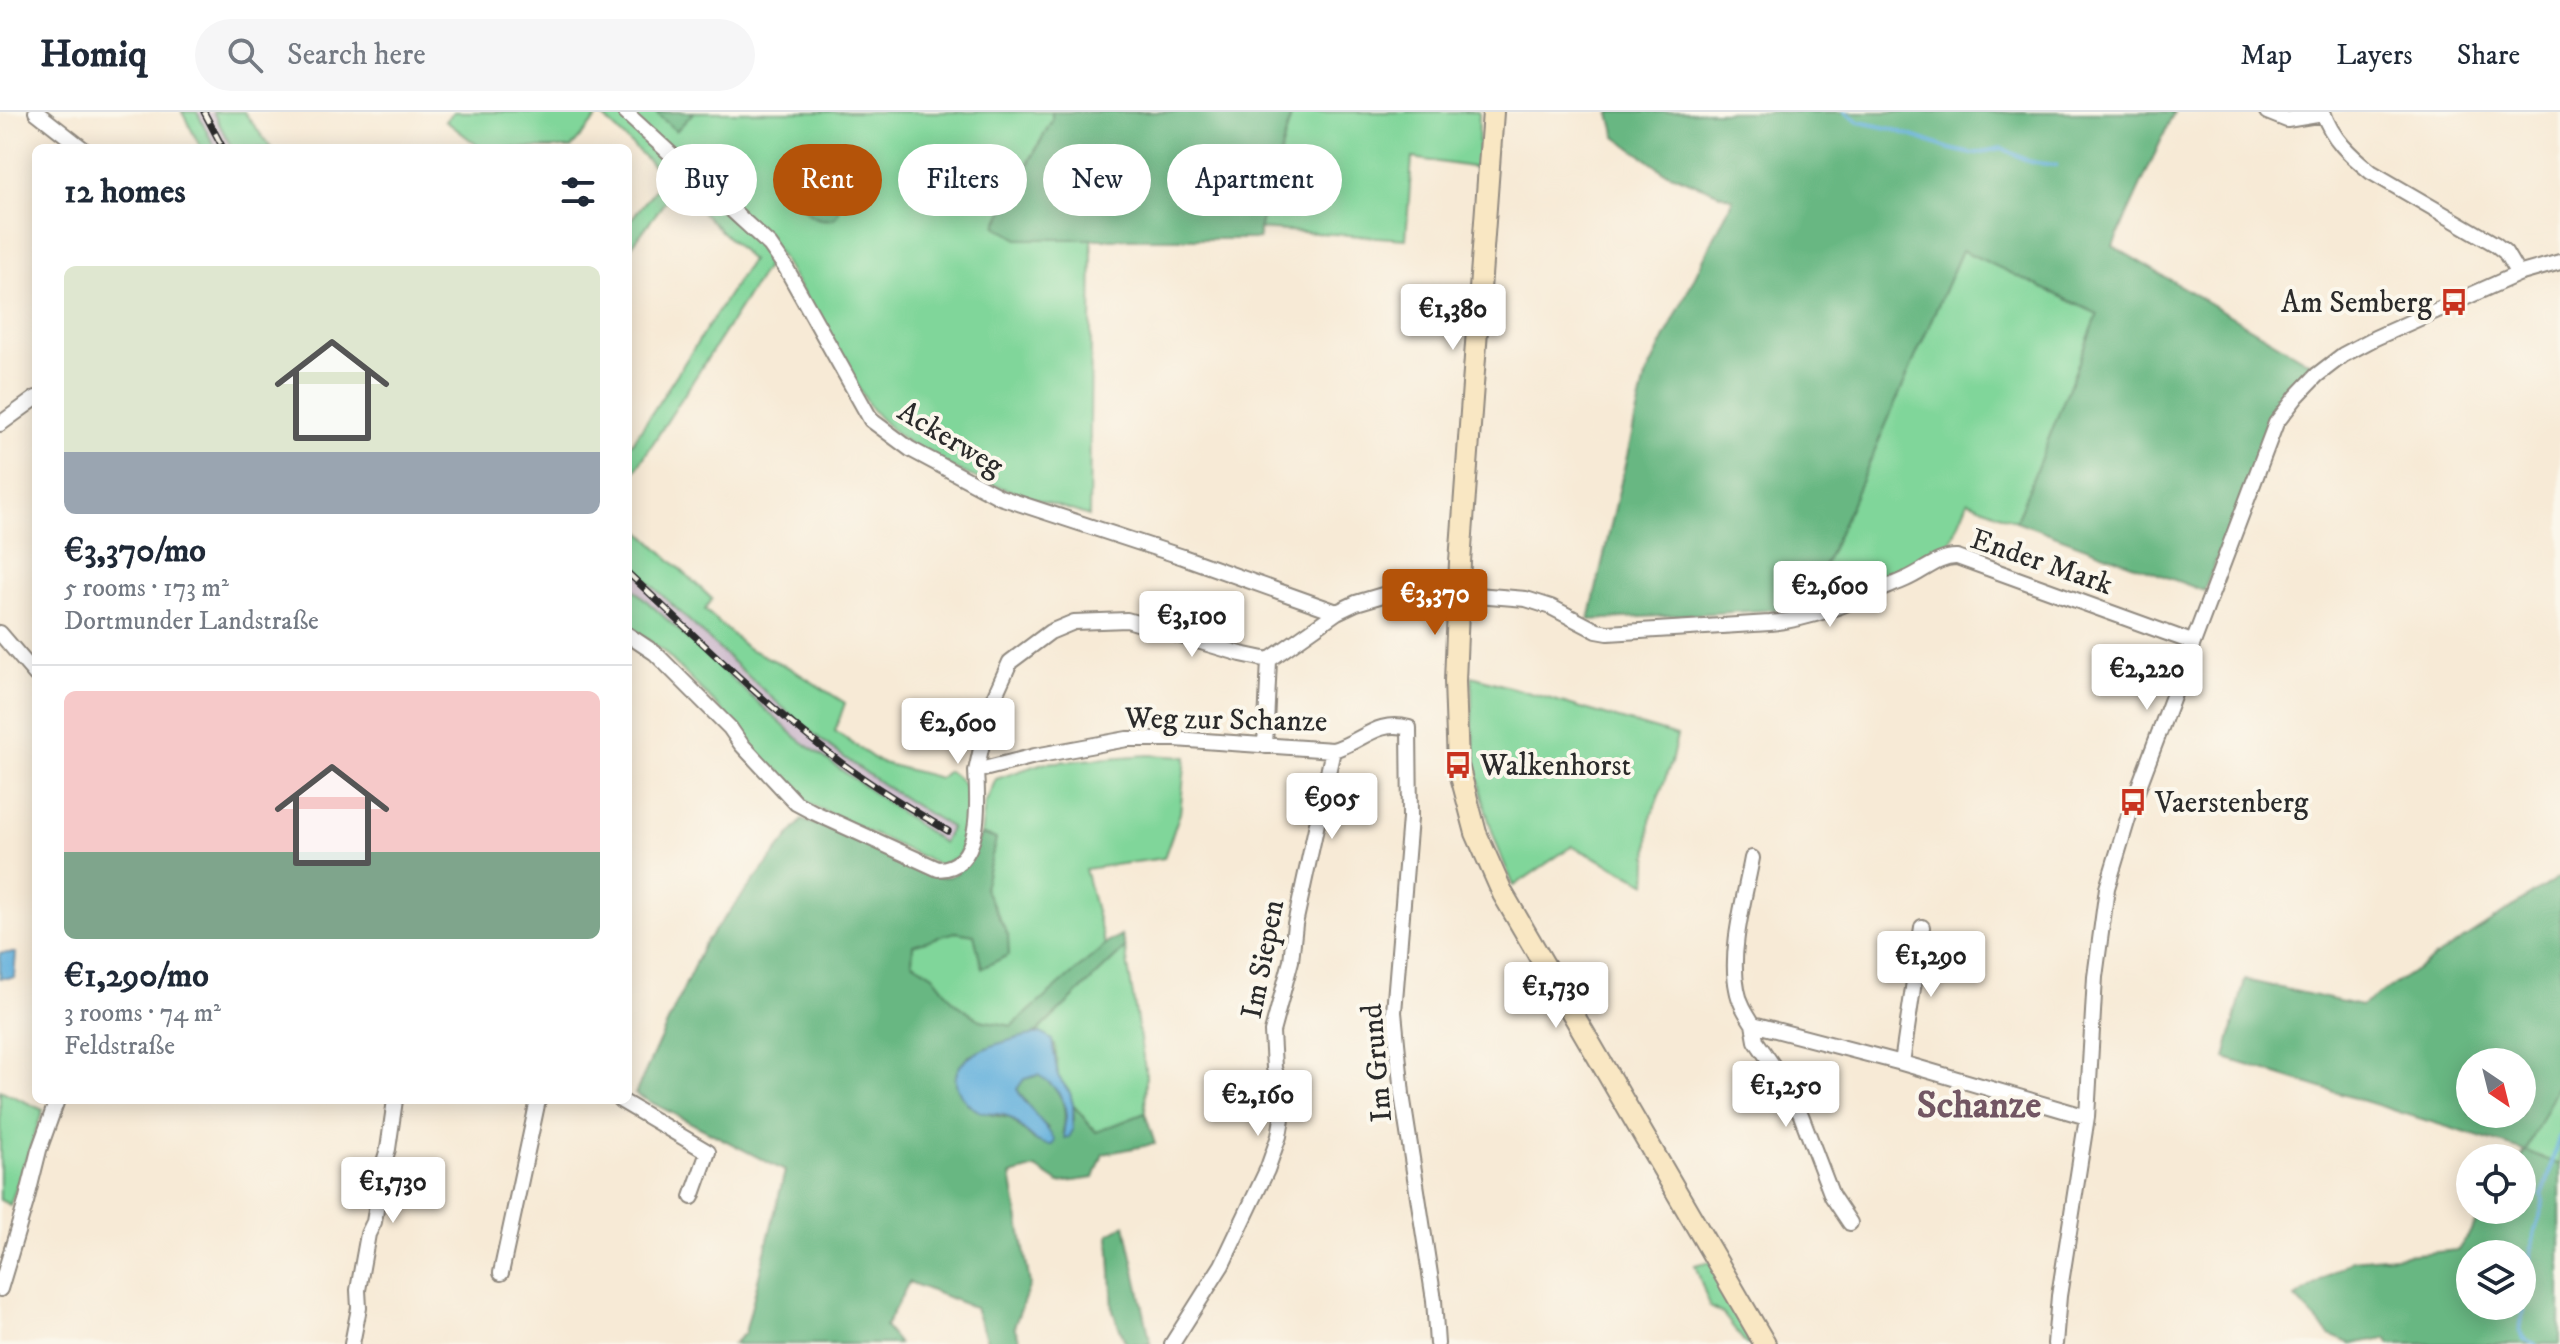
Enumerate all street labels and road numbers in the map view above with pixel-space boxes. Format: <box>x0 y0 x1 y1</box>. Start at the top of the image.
street label: Ackerweg <box>891 393 1010 485</box>
street label: Ender Mark <box>1966 521 2118 604</box>
street label: Weg zur Schanze <box>1123 700 1328 741</box>
street label: Im Siepen <box>1234 896 1293 1022</box>
street label: Im Grund <box>1354 1002 1401 1124</box>

